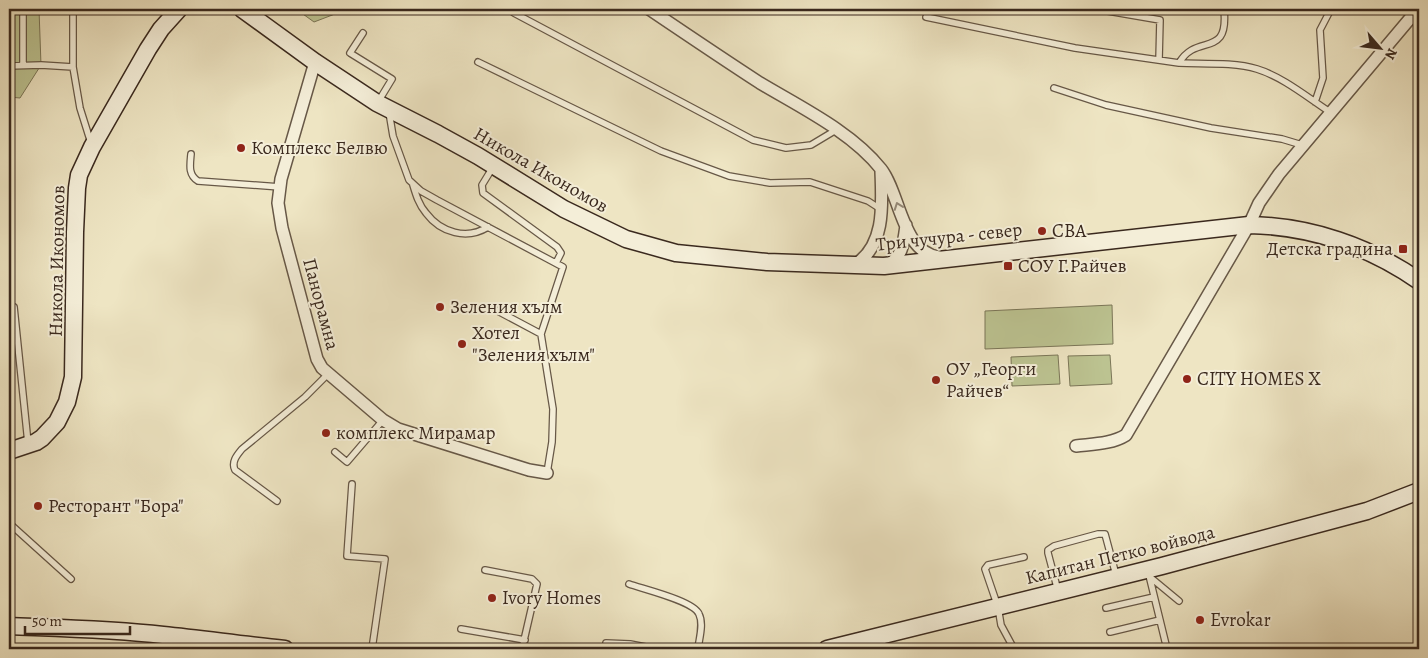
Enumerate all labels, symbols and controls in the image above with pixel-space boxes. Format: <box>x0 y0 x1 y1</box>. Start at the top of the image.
north arrow <box>1356 22 1406 72</box>
text: N <box>1380 45 1402 63</box>
street label: Никола Икономов <box>469 121 613 219</box>
place label: Комплекс Белвю <box>251 135 388 161</box>
marker: Комплекс Белвю <box>235 142 247 154</box>
street label: Никола Икономов <box>43 185 71 337</box>
one-way arrow <box>893 202 904 211</box>
street label: Три чучура - север <box>874 216 1024 258</box>
place label: CBA <box>1052 218 1087 244</box>
marker: CBA <box>1036 225 1048 237</box>
place label: Детска градина <box>1267 236 1393 262</box>
marker: Детска градина <box>1397 243 1409 255</box>
place label: СОУ Г.Райчев <box>1018 253 1127 279</box>
street label: Панорамна <box>296 255 346 353</box>
marker: СОУ Г.Райчев <box>1002 260 1014 272</box>
place label: Зеления хълм <box>450 294 563 320</box>
marker: Зеления хълм <box>434 301 446 313</box>
place label: Хотел "Зеления хълм" <box>472 320 595 368</box>
marker: Хотел "Зеления хълм" <box>456 338 468 350</box>
place label: ОУ „Георги Райчев“ <box>946 356 1036 404</box>
place label: CITY HOMES X <box>1197 366 1321 392</box>
marker: CITY HOMES X <box>1181 373 1193 385</box>
marker: ОУ „Георги Райчев“ <box>930 374 942 386</box>
place label: комплекс Мирамар <box>336 420 495 446</box>
marker: комплекс Мирамар <box>320 427 332 439</box>
place label: Ресторант "Бора" <box>48 493 184 519</box>
marker: Ресторант "Бора" <box>32 500 44 512</box>
street label: Капитан Петко войвода <box>1023 519 1218 591</box>
place label: Ivory Homes <box>502 585 601 611</box>
marker: Ivory Homes <box>486 592 498 604</box>
scale bar <box>25 603 130 635</box>
place label: Evrokar <box>1210 607 1271 633</box>
text: 50 m <box>32 611 62 631</box>
marker: Evrokar <box>1194 614 1206 626</box>

